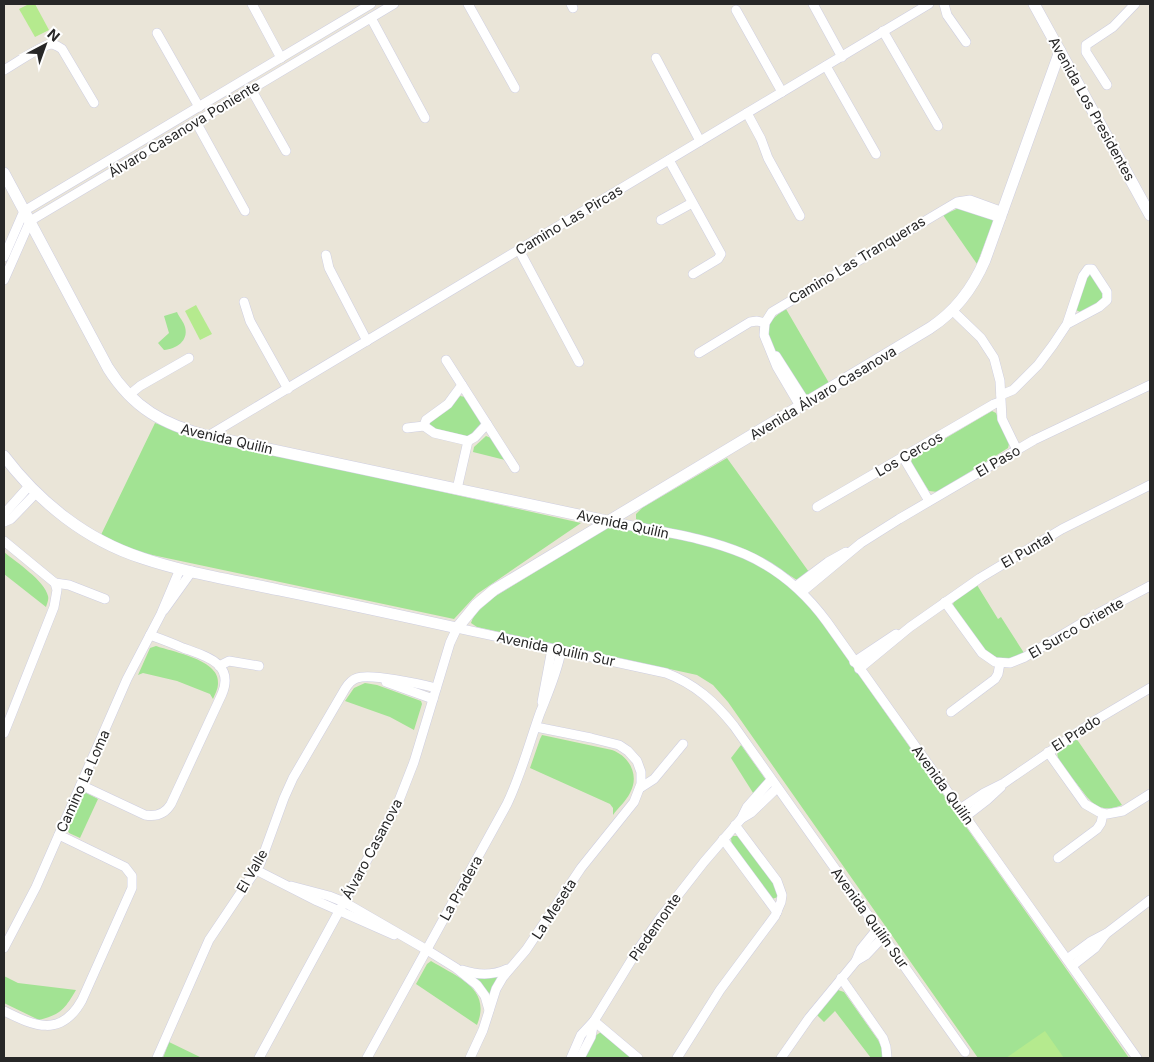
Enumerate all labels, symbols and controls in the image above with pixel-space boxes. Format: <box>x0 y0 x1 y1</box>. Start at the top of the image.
north arrow <box>20 20 70 70</box>
text: N <box>44 25 63 45</box>
street label: Avenida Los Presidentes <box>1046 34 1139 184</box>
street label: Álvaro Casanova Poniente <box>105 77 262 181</box>
street label: Camino Las Pircas <box>512 181 626 258</box>
street label: Camino Las Tranqueras <box>785 212 928 307</box>
street label: Avenida Álvaro Casanova <box>746 342 899 443</box>
street label: Avenida Quilín <box>179 420 275 457</box>
street label: Los Cercos <box>872 427 945 480</box>
street label: El Paso <box>973 441 1023 480</box>
street label: Avenida Quilín <box>575 505 671 542</box>
street label: El Puntal <box>998 528 1056 571</box>
street label: El Surco Oriente <box>1025 593 1126 662</box>
street label: Avenida Quilín Sur <box>495 628 617 669</box>
street label: El Prado <box>1048 711 1103 755</box>
street label: Camino La Loma <box>52 727 113 835</box>
street label: Avenida Quilín <box>909 742 978 828</box>
street label: Álvaro Casanova <box>338 796 405 902</box>
street label: El Valle <box>232 846 271 896</box>
street label: La Pradera <box>436 852 485 923</box>
street label: Avenida Quilín Sur <box>828 864 913 971</box>
street label: La Meseta <box>528 875 579 942</box>
street label: Piedemonte <box>625 890 684 964</box>

